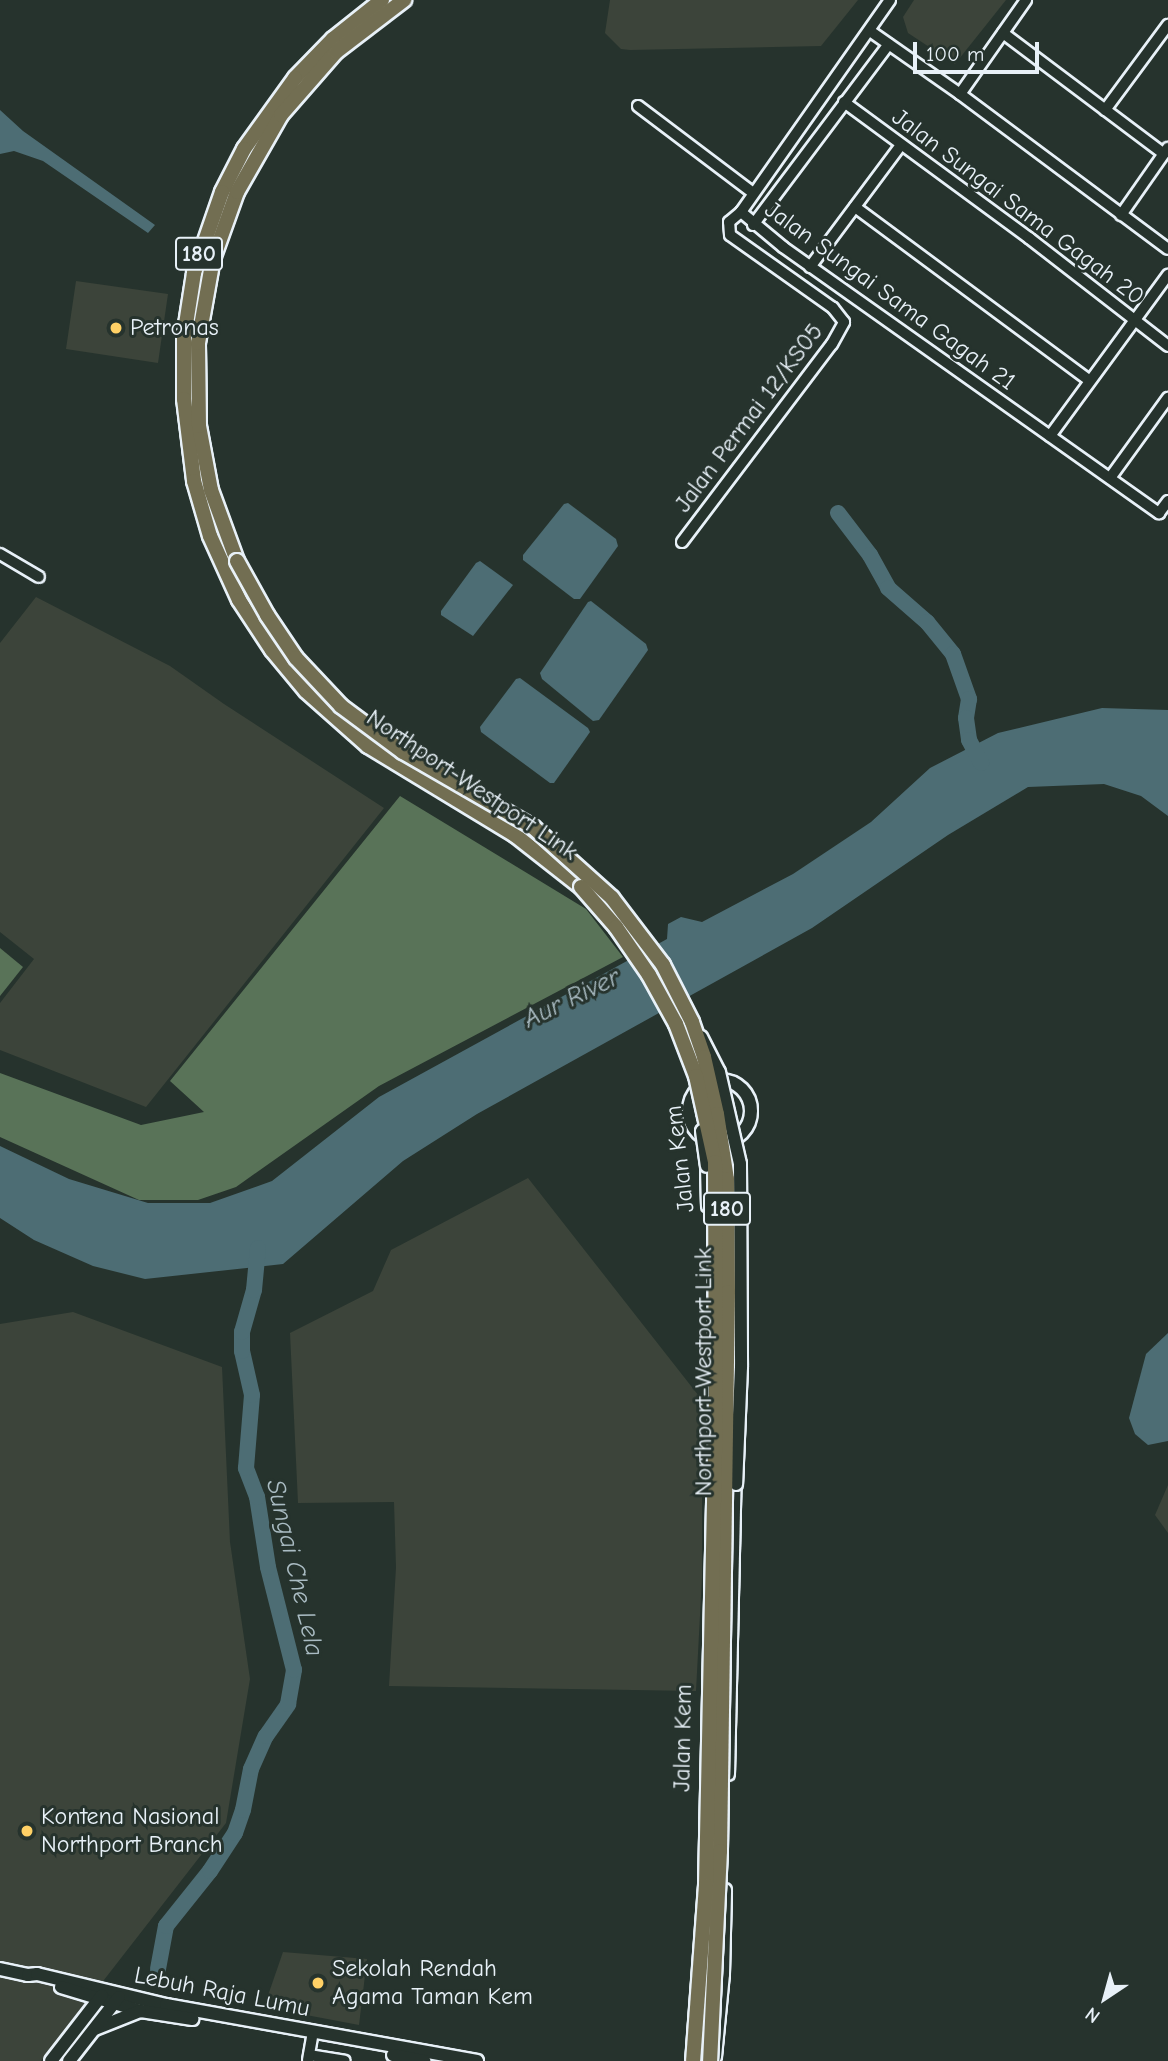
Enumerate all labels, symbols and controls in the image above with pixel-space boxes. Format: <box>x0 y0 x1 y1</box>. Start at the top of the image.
scale bar <box>916 28 1042 72</box>
text: 100 m <box>926 42 984 66</box>
street label: Jalan Sungai Sama Gagah 20 <box>886 103 1150 311</box>
street label: Jalan Sungai Sama Gagah 21 <box>759 195 1021 397</box>
road number: 180 <box>174 234 224 274</box>
place label: Petronas <box>130 314 219 342</box>
street label: Jalan Permai 12/KS05 <box>669 318 829 518</box>
marker: Petronas <box>108 320 124 336</box>
street label: Northport-Westport Link <box>361 704 583 866</box>
water label: Aur River <box>519 962 625 1036</box>
street label: Jalan Kem <box>659 1104 701 1214</box>
road number: 180 <box>702 1190 752 1228</box>
street label: Northport-Westport Link <box>690 1248 718 1496</box>
water label: Sungai Che Lela <box>259 1477 329 1659</box>
street label: Jalan Kem <box>668 1684 698 1792</box>
place label: Kontena Nasional Northport Branch <box>41 1803 223 1859</box>
marker: Kontena Nasional Northport Branch <box>19 1823 35 1839</box>
place label: Sekolah Rendah Agama Taman Kem <box>332 1955 533 2011</box>
street label: Lebuh Raja Lumu <box>132 1961 312 2023</box>
north arrow <box>1070 1963 1140 2033</box>
marker: Sekolah Rendah Agama Taman Kem <box>310 1975 326 1991</box>
text: N <box>1081 2002 1104 2028</box>

